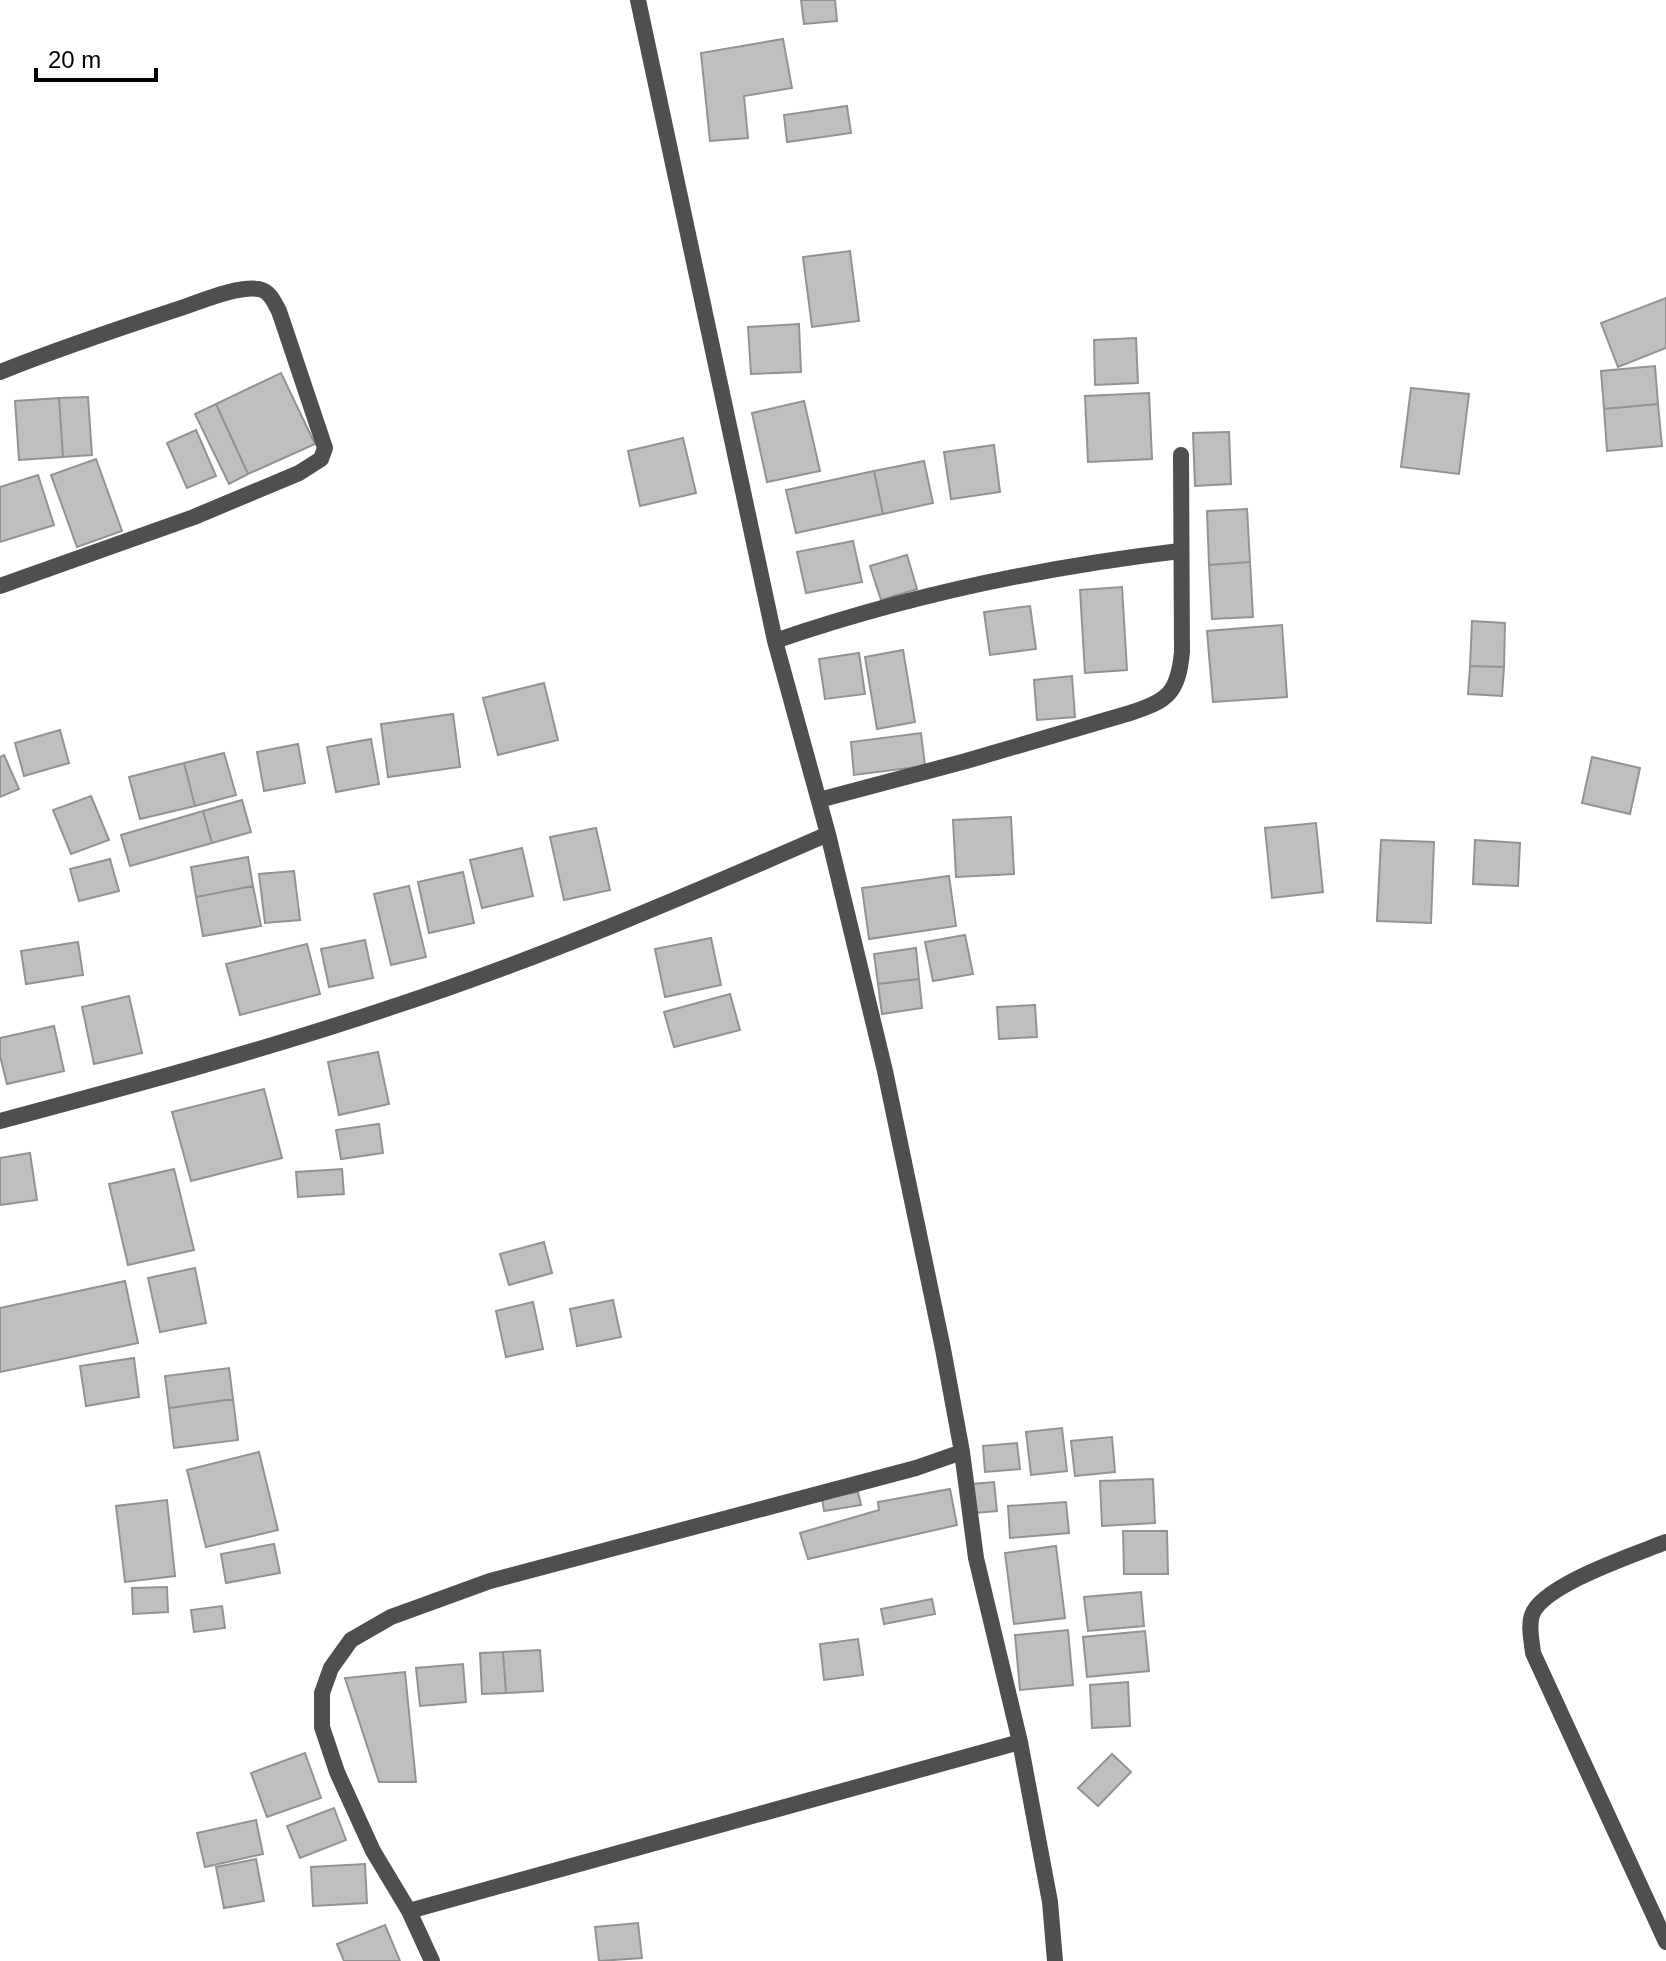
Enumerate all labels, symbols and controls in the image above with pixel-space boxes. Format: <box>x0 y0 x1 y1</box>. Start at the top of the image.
scale bar <box>36 32 156 82</box>
text: 20 m <box>48 46 101 73</box>

